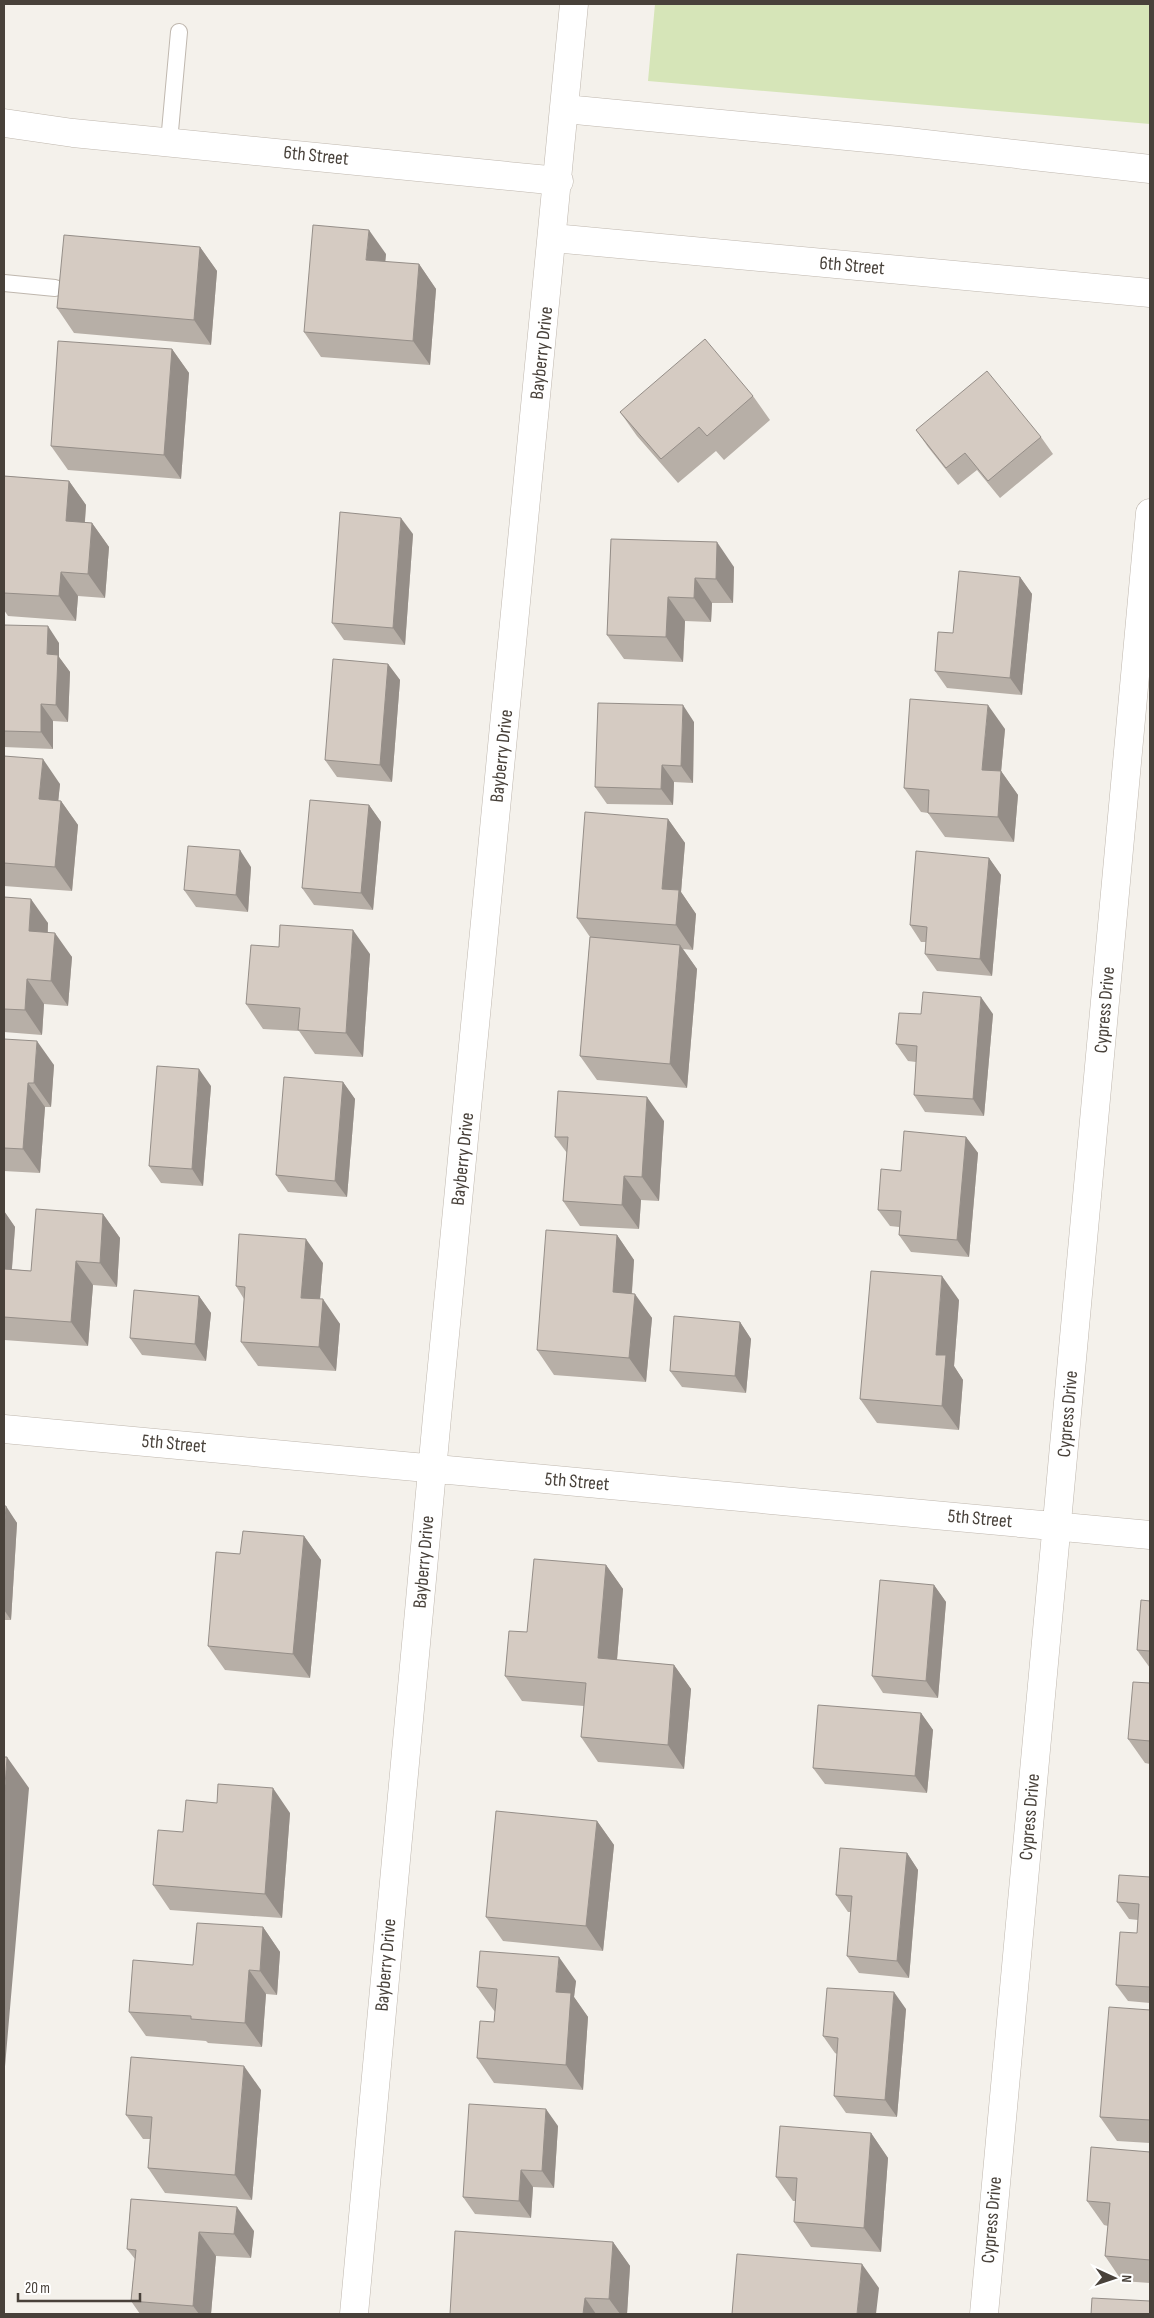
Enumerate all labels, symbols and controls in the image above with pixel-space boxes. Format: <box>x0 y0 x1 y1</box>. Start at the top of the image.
street label: 6th Street <box>282 141 350 171</box>
street label: 6th Street <box>818 252 886 280</box>
street label: Bayberry Drive <box>526 305 558 401</box>
street label: Bayberry Drive <box>486 708 518 804</box>
street label: Cypress Drive <box>1090 966 1120 1054</box>
street label: Bayberry Drive <box>447 1111 479 1207</box>
street label: Cypress Drive <box>1053 1370 1083 1458</box>
street label: 5th Street <box>141 1430 207 1458</box>
street label: 5th Street <box>544 1468 610 1496</box>
street label: 5th Street <box>947 1505 1013 1533</box>
street label: Bayberry Drive <box>408 1515 440 1609</box>
street label: Cypress Drive <box>1015 1773 1045 1861</box>
street label: Bayberry Drive <box>370 1918 402 2012</box>
street label: Cypress Drive <box>977 2176 1007 2264</box>
north arrow <box>1089 2253 1139 2303</box>
scale bar <box>18 2270 140 2302</box>
text: N <box>1118 2274 1135 2283</box>
text: 20 m <box>25 2279 50 2298</box>

